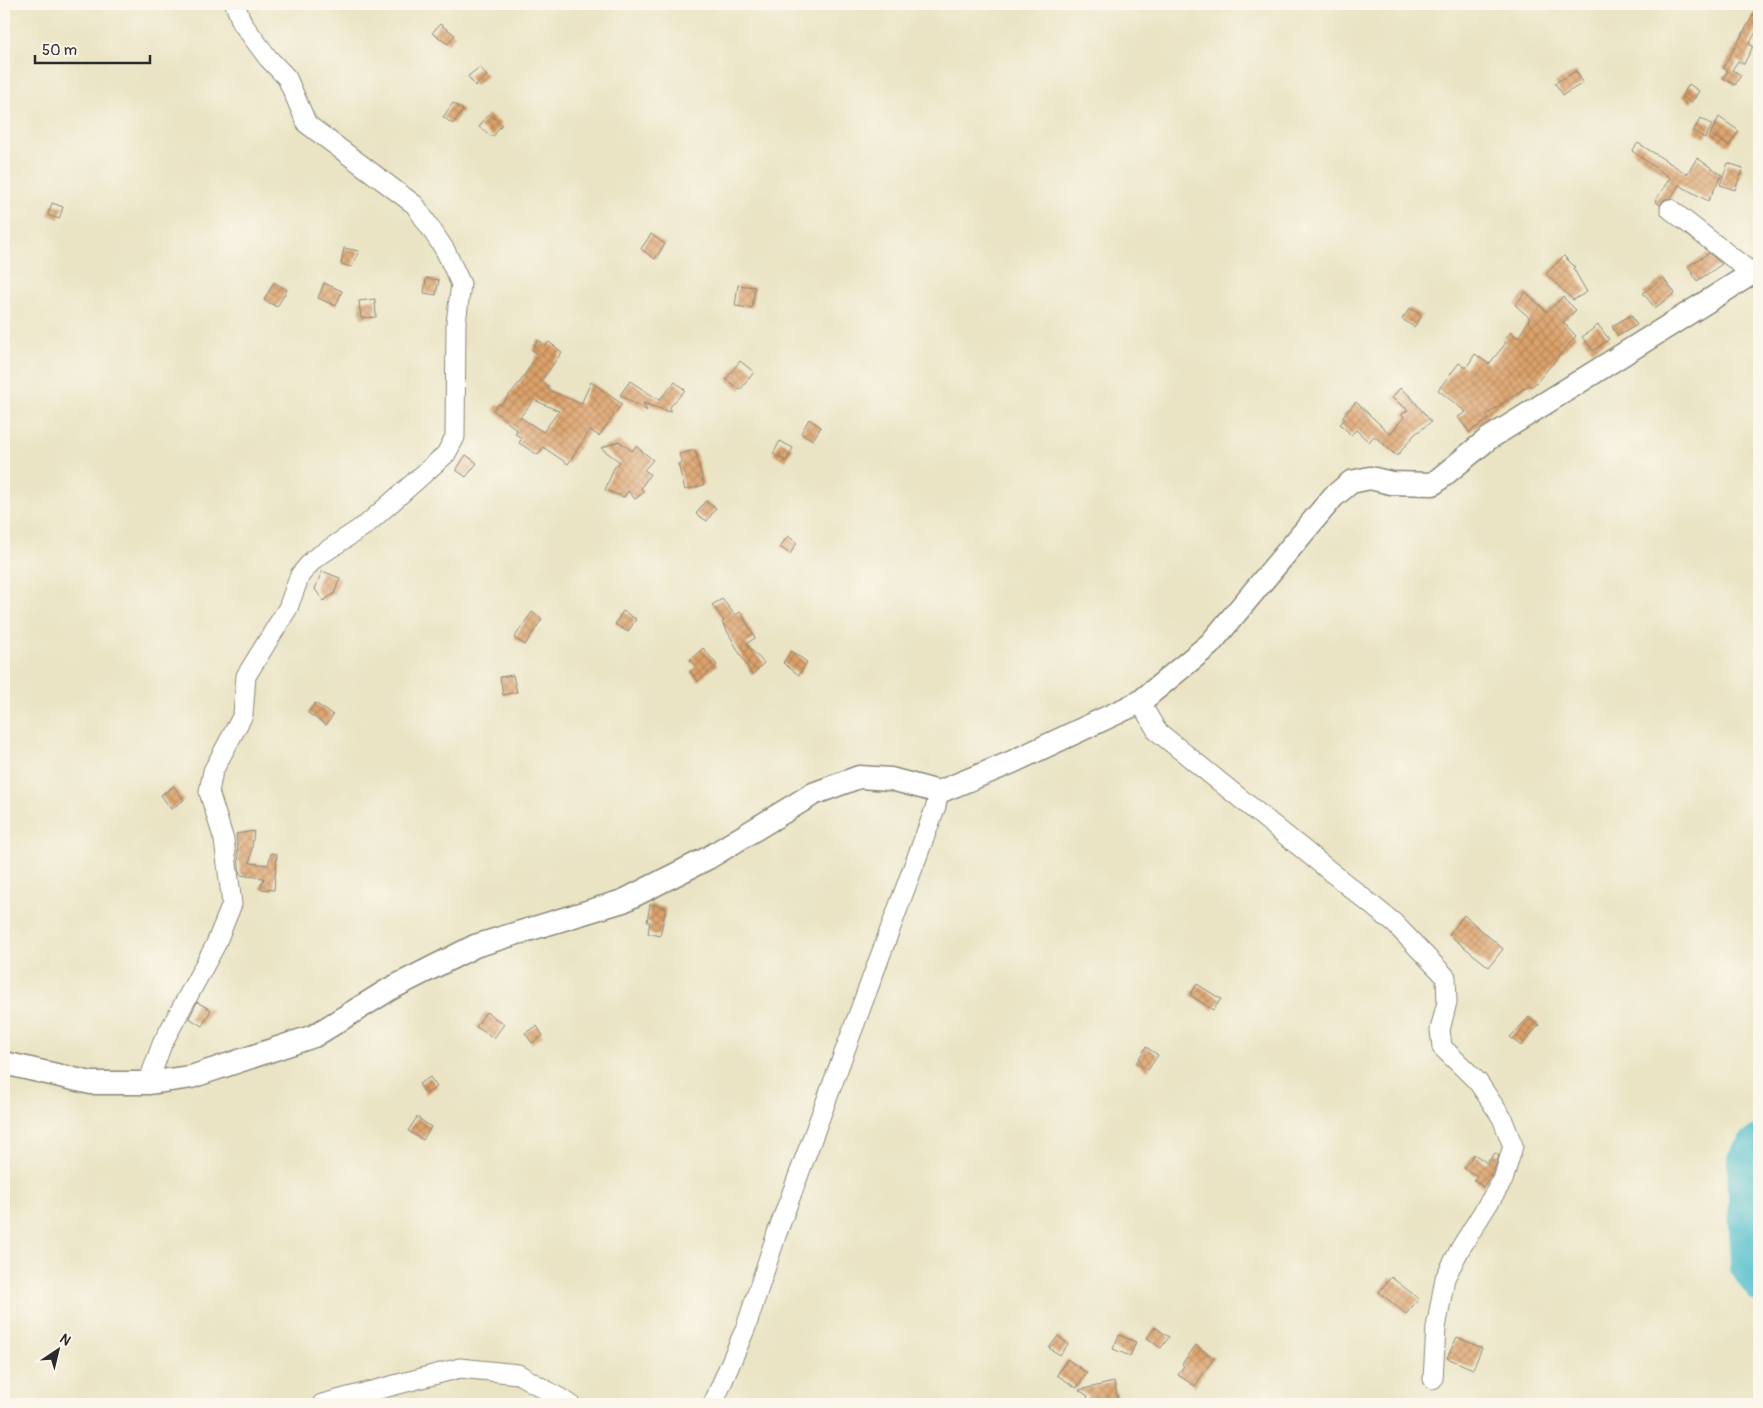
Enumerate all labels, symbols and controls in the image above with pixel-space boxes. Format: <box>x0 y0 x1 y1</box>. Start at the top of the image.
scale bar <box>35 32 150 64</box>
text: 50 m <box>42 41 77 60</box>
north arrow <box>32 1326 82 1376</box>
text: N <box>56 1330 74 1349</box>

